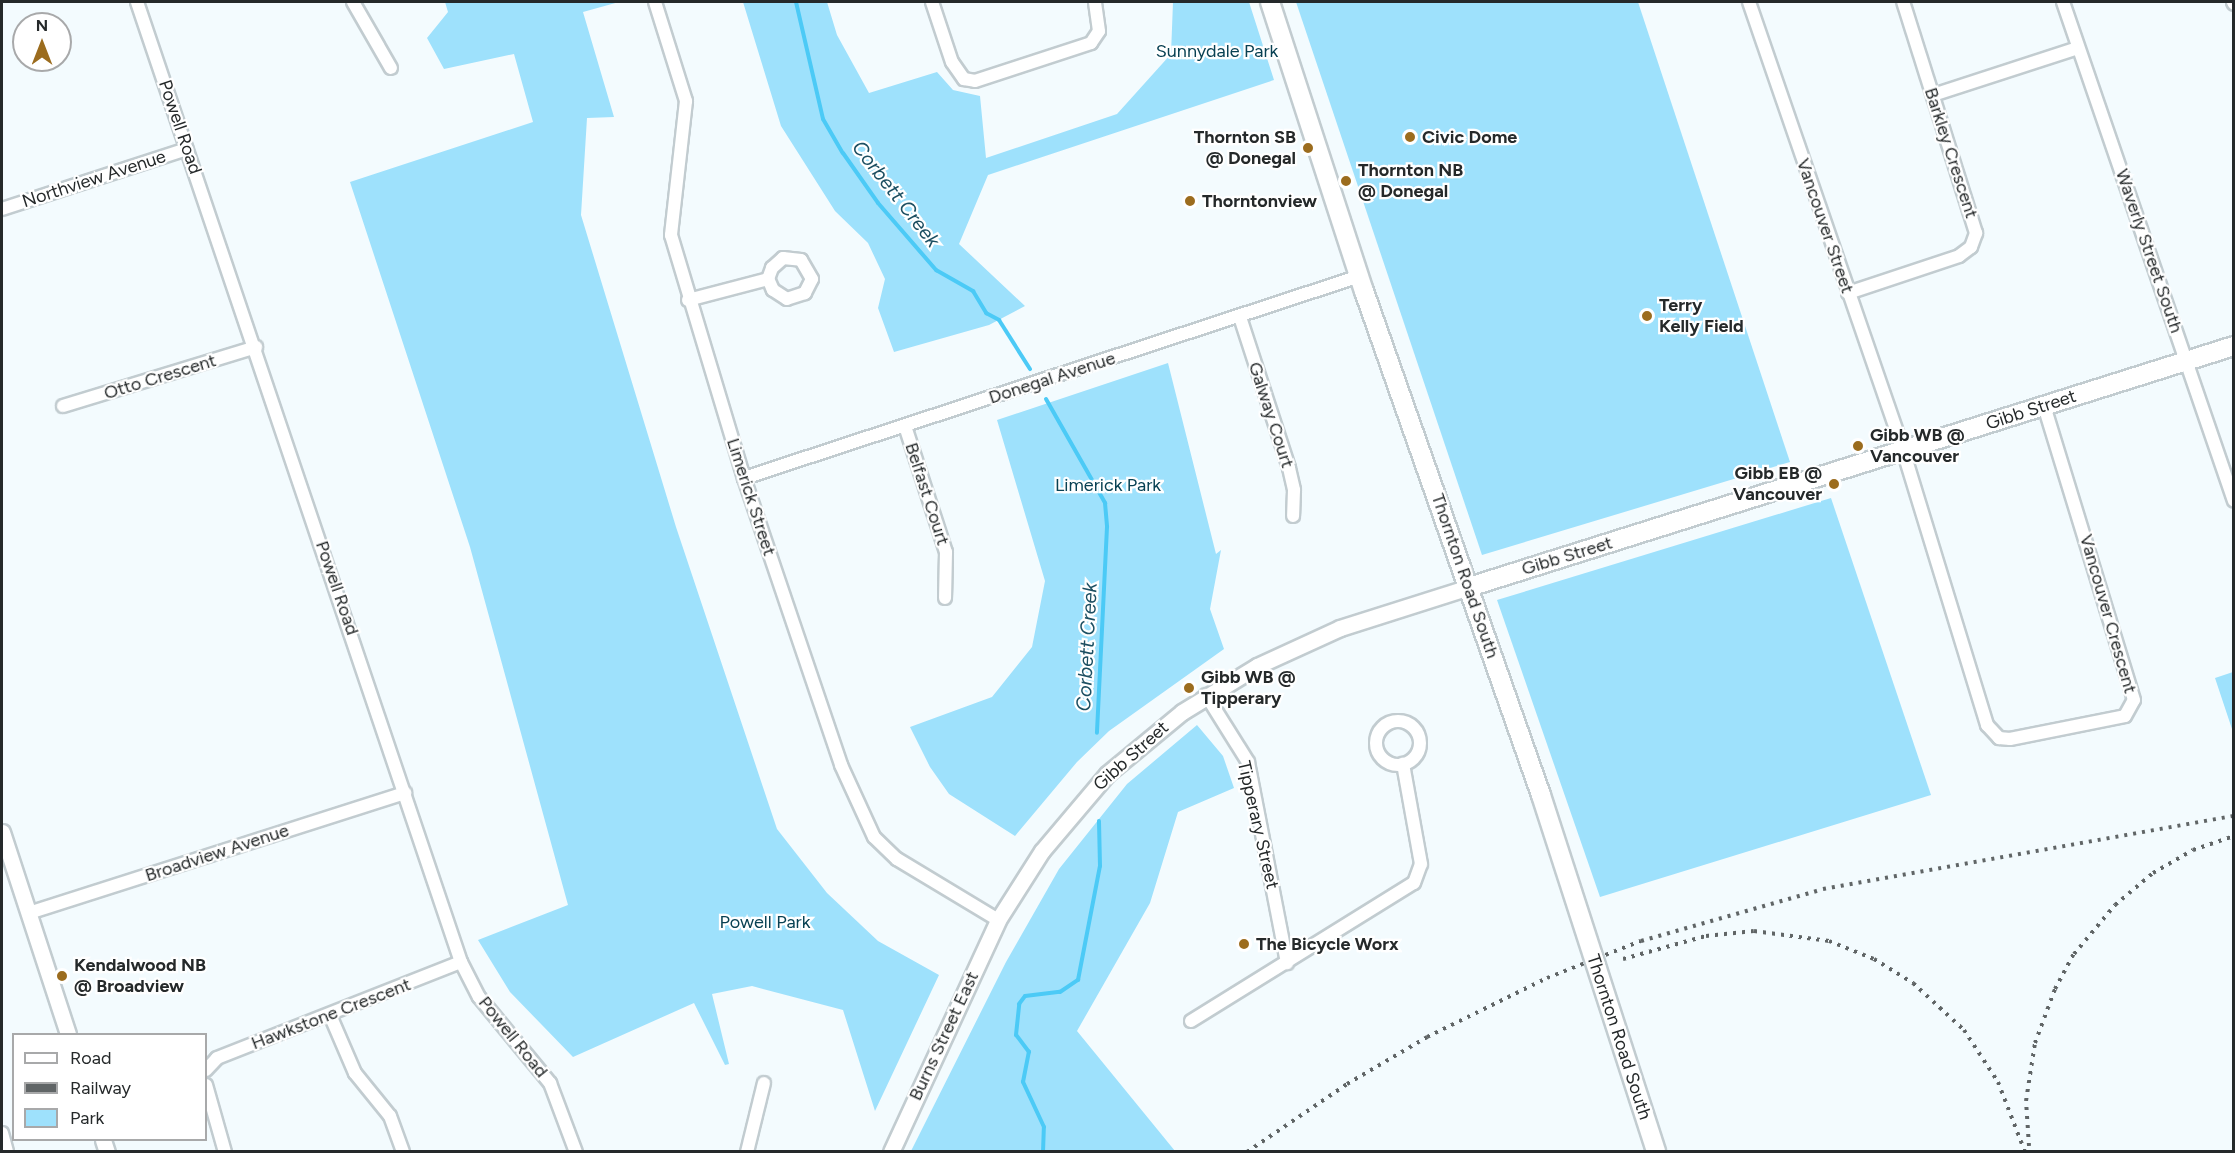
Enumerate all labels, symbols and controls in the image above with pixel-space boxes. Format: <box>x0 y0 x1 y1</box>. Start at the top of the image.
north arrow <box>12 12 72 72</box>
text: N <box>36 16 48 35</box>
park label: Sunnydale Park <box>1156 40 1278 62</box>
street label: Powell Road <box>154 77 206 177</box>
street label: Barkley Crescent <box>1920 85 1982 221</box>
place label: Civic Dome <box>1422 126 1517 148</box>
place label: Thornton SB @ Donegal <box>1194 127 1296 170</box>
marker: Civic Dome <box>1403 130 1417 144</box>
water label: Corbett Creek <box>847 136 945 252</box>
marker: Thornton SB @ Donegal <box>1301 141 1315 155</box>
street label: Northview Avenue <box>19 146 169 212</box>
street label: Vancouver Street <box>1792 156 1858 296</box>
place label: Thornton NB @ Donegal <box>1358 160 1463 202</box>
street label: Waverly Street South <box>2111 166 2187 336</box>
marker: Thornton NB @ Donegal <box>1339 174 1353 188</box>
place label: Thorntonview <box>1202 190 1317 212</box>
marker: Thorntonview <box>1183 194 1197 208</box>
place label: Terry Kelly Field <box>1659 295 1744 338</box>
marker: Terry Kelly Field <box>1640 309 1654 323</box>
street label: Donegal Avenue <box>986 347 1118 409</box>
street label: Otto Crescent <box>101 350 219 404</box>
street label: Galway Court <box>1244 359 1298 471</box>
street label: Gibb Street <box>1983 385 2079 435</box>
place label: Gibb WB @ Vancouver <box>1870 425 1965 468</box>
street label: Limerick Street <box>722 436 780 558</box>
marker: Gibb WB @ Vancouver <box>1851 439 1865 453</box>
street label: Belfast Court <box>900 440 954 548</box>
place label: Gibb EB @ Vancouver <box>1733 463 1822 506</box>
park label: Limerick Park <box>1055 474 1161 496</box>
marker: Gibb EB @ Vancouver <box>1827 477 1841 491</box>
street label: Thornton Road South <box>1427 491 1503 661</box>
street label: Gibb Street <box>1519 532 1615 580</box>
street label: Vancouver Crescent <box>2075 532 2141 696</box>
street label: Powell Road <box>311 538 363 638</box>
water label: Corbett Creek <box>1072 582 1102 712</box>
place label: Gibb WB @ Tipperary <box>1201 667 1296 710</box>
marker: Gibb WB @ Tipperary <box>1182 681 1196 695</box>
street label: Gibb Street <box>1089 717 1173 795</box>
street label: Tipperary Street <box>1233 759 1283 891</box>
street label: Broadview Avenue <box>142 820 292 886</box>
park label: Powell Park <box>720 911 810 933</box>
place label: The Bicycle Worx <box>1256 933 1399 955</box>
marker: The Bicycle Worx <box>1237 937 1251 951</box>
street label: Thornton Road South <box>1582 952 1656 1122</box>
place label: Kendalwood NB @ Broadview <box>74 955 206 998</box>
street label: Burns Street East <box>905 968 983 1104</box>
marker: Kendalwood NB @ Broadview <box>55 969 69 983</box>
street label: Hawkstone Crescent <box>248 974 414 1054</box>
street label: Powell Road <box>474 992 552 1082</box>
legend <box>12 1033 207 1141</box>
text: Road <box>70 1047 111 1069</box>
text: Railway <box>70 1077 131 1099</box>
text: Park <box>70 1107 104 1129</box>

